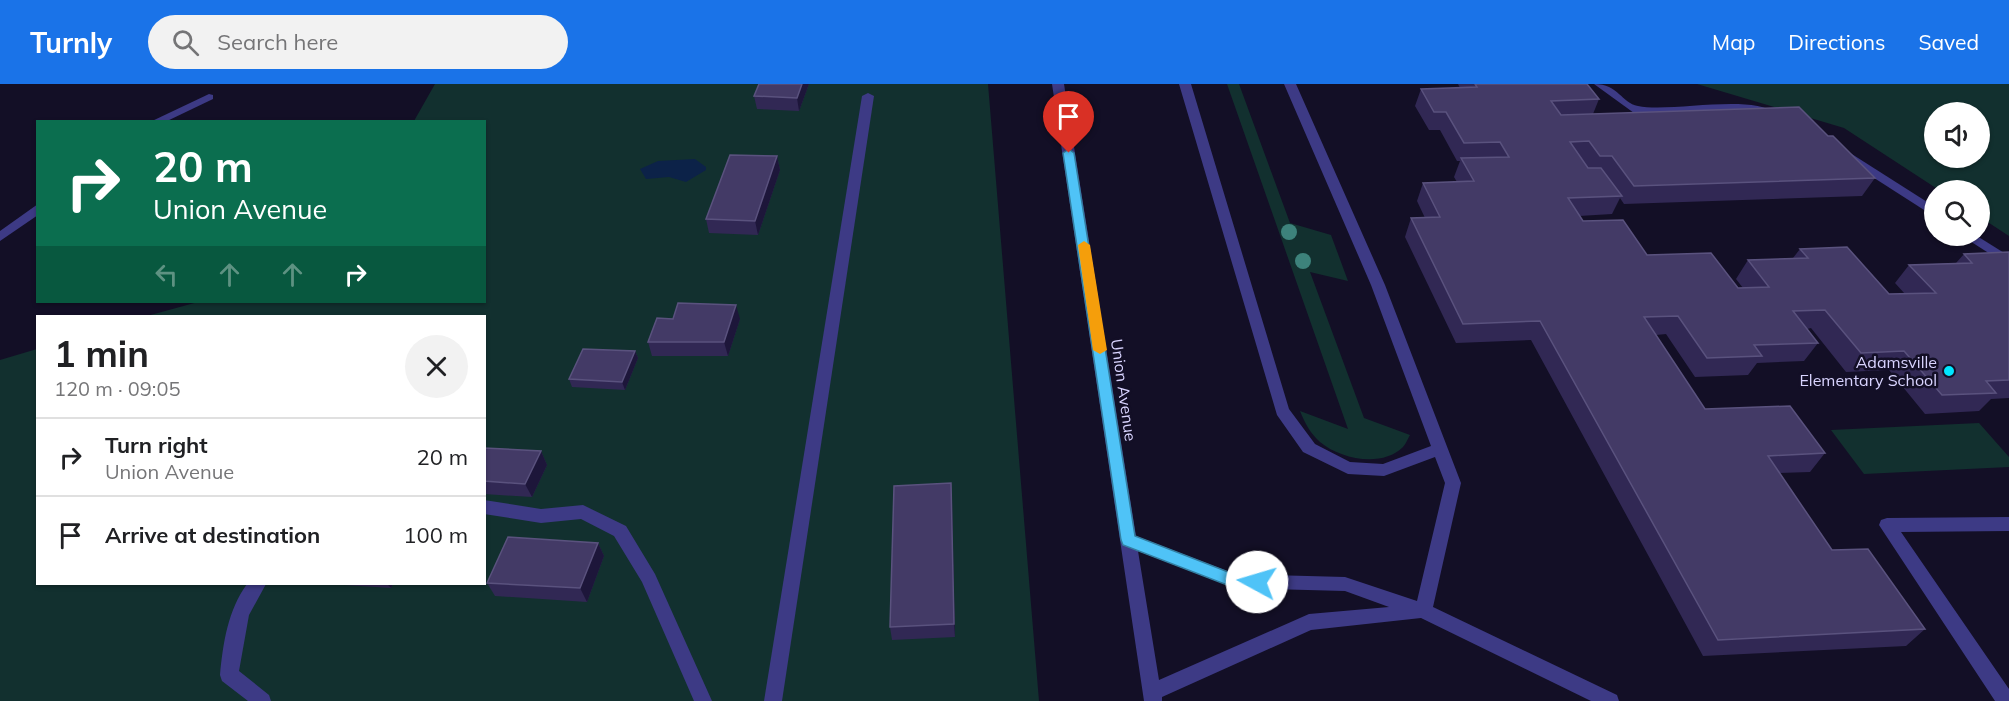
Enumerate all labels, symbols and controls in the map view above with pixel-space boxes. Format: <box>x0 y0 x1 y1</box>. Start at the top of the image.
search box <box>148 15 568 69</box>
text: Turnly <box>30 25 112 60</box>
icon: search <box>169 26 202 59</box>
text: Search here <box>217 28 338 56</box>
text: Map <box>1712 29 1755 55</box>
text: Directions <box>1788 29 1885 55</box>
text: Saved <box>1918 29 1979 55</box>
pin <box>1043 91 1094 153</box>
icon: arrive <box>1052 100 1085 133</box>
map controls <box>1924 102 1990 246</box>
button: sound <box>1924 102 1990 168</box>
text: 20 m <box>153 140 253 193</box>
icon: right <box>54 144 132 222</box>
button: search <box>1924 180 1990 246</box>
text: Union Avenue <box>153 192 327 226</box>
icon: left <box>150 258 183 291</box>
icon: ahead <box>213 258 246 291</box>
icon: ahead <box>276 258 309 291</box>
icon: right <box>339 258 372 291</box>
text: 1 min <box>54 331 149 376</box>
button: close <box>405 335 468 398</box>
street label: Union Avenue <box>1107 337 1141 443</box>
place label: Adamsville Elementary School <box>1799 352 1937 390</box>
marker: Adamsville Elementary School <box>1942 364 1956 378</box>
text: 120 m · 09:05 <box>54 376 180 401</box>
text: Turn right <box>105 431 208 459</box>
icon: right <box>54 441 87 474</box>
text: 20 m <box>417 443 468 471</box>
text: Union Avenue <box>105 459 234 484</box>
icon: arrive <box>54 519 87 552</box>
text: Arrive at destination <box>105 521 320 549</box>
text: 100 m <box>403 521 468 549</box>
position arrow <box>1225 550 1289 614</box>

